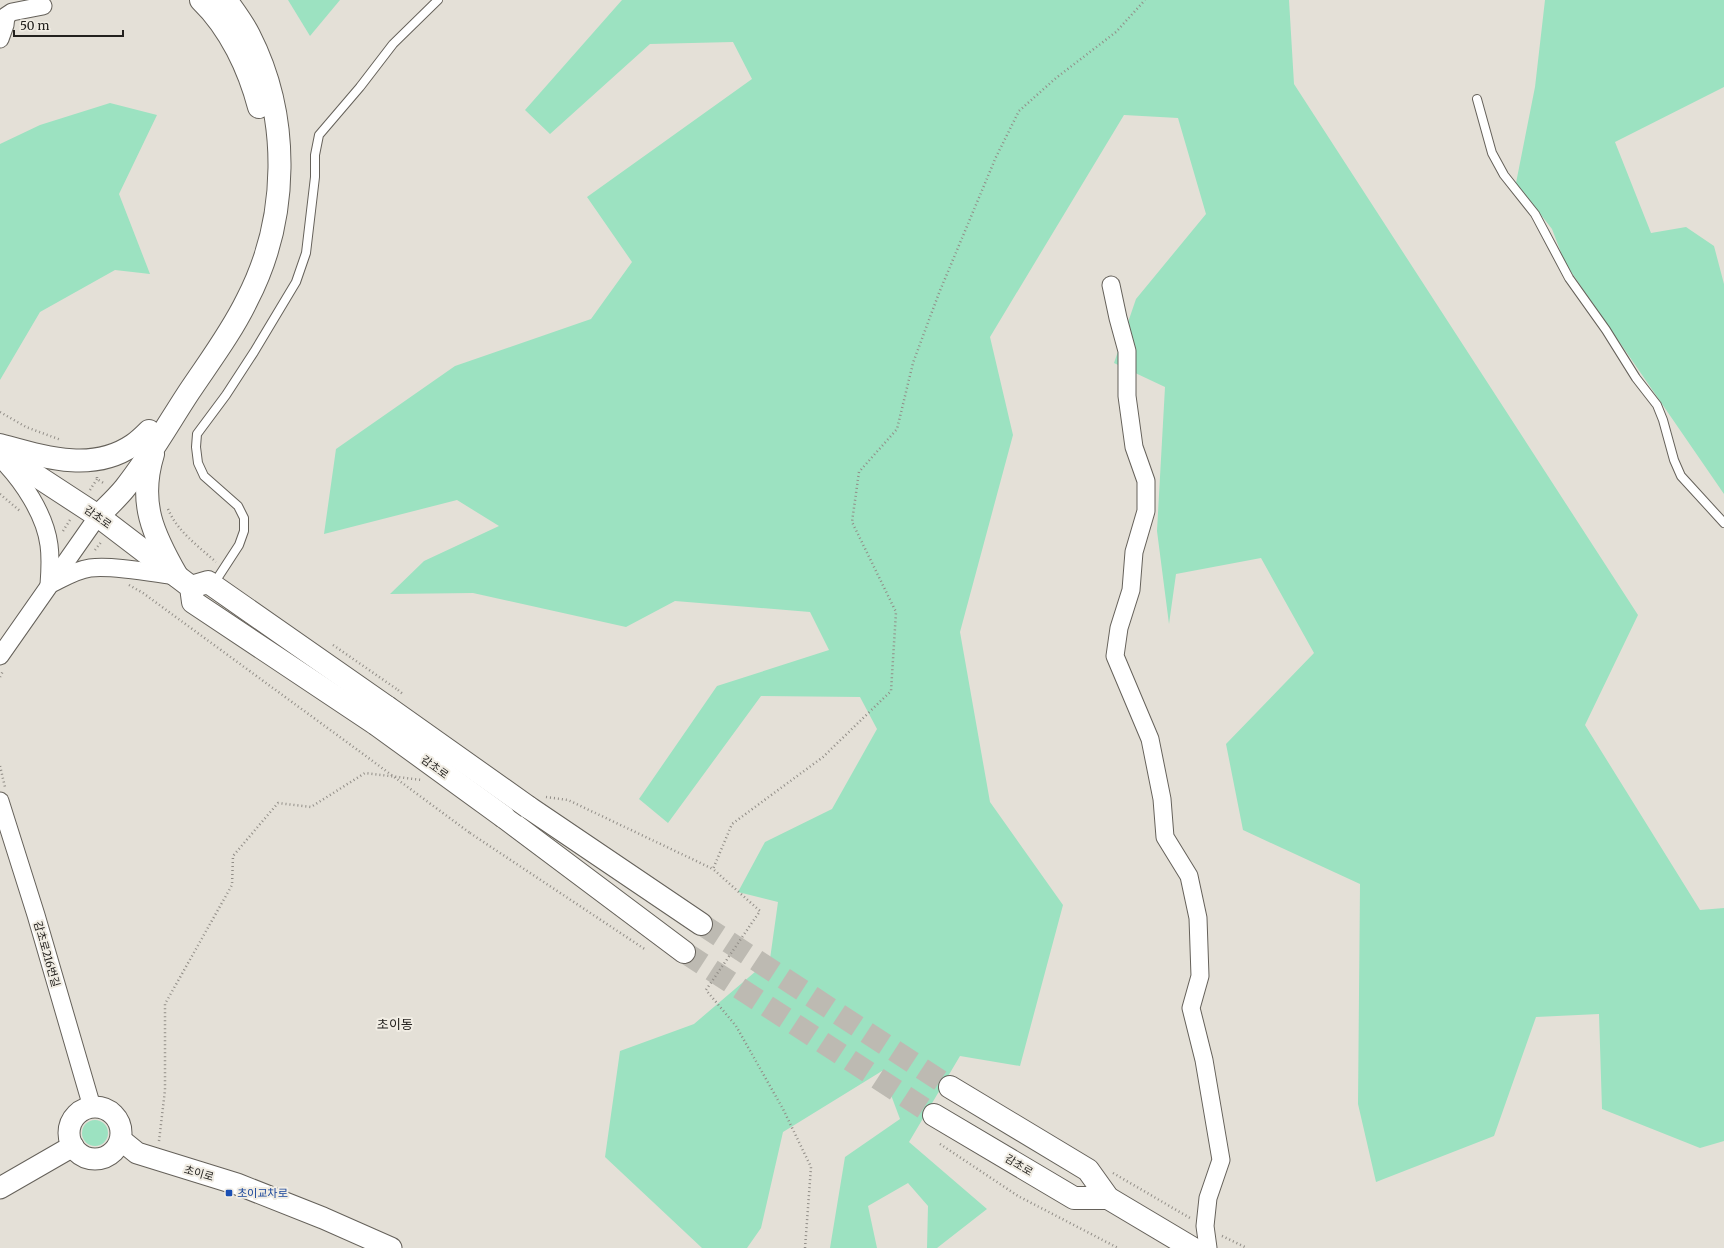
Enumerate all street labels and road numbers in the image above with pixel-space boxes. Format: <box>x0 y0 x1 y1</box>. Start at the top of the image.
street label: 감초로 <box>82 503 114 531</box>
street label: 감초로 <box>419 752 451 782</box>
street label: 감초로216번길 <box>31 919 63 989</box>
street label: 감초로 <box>1002 1151 1036 1179</box>
street label: 초이로 <box>182 1162 216 1184</box>

